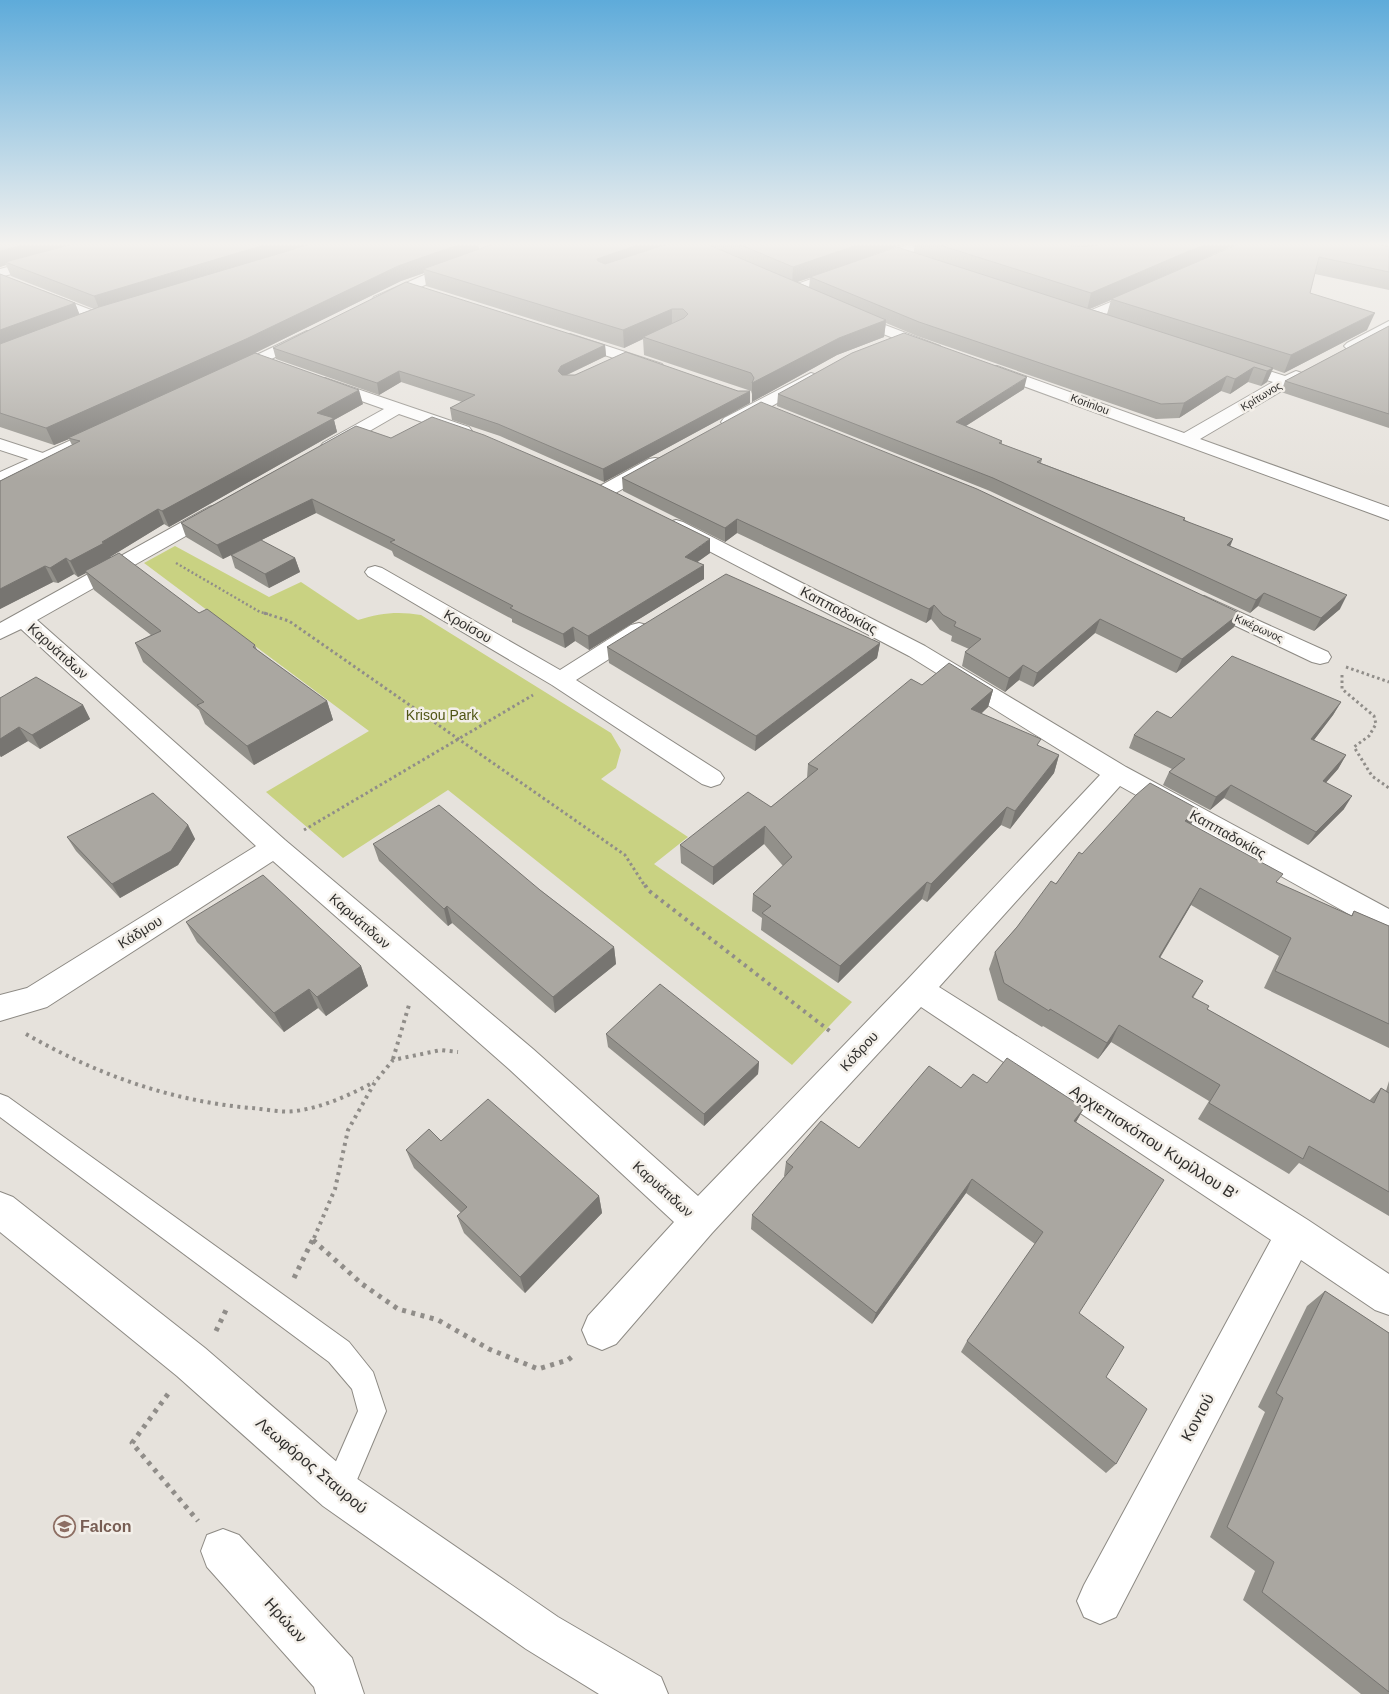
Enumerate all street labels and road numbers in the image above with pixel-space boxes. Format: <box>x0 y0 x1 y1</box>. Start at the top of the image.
street label: Κρίτωνος <box>1238 379 1284 413</box>
street label: Korinlou <box>1069 391 1111 417</box>
street label: Καππαδοκίας <box>798 583 881 637</box>
street label: Κροίσου <box>441 606 495 646</box>
street label: Κικέρωνος <box>1233 612 1285 644</box>
street label: Καρυάτιδων <box>25 620 91 682</box>
street label: Καππαδοκίας <box>1187 806 1269 862</box>
street label: Καρυάτιδων <box>326 890 394 952</box>
street label: Κάδμου <box>115 912 165 952</box>
street label: Κόδρου <box>837 1028 881 1074</box>
street label: Αρχιεπισκόπου Κυρίλλου Β' <box>1067 1082 1241 1203</box>
street label: Καρυάτιδων <box>630 1158 696 1220</box>
street label: Κοντού <box>1178 1391 1217 1444</box>
street label: Λεωφόρος Σταυρού <box>253 1414 371 1517</box>
street label: Ηρώων <box>261 1595 310 1646</box>

